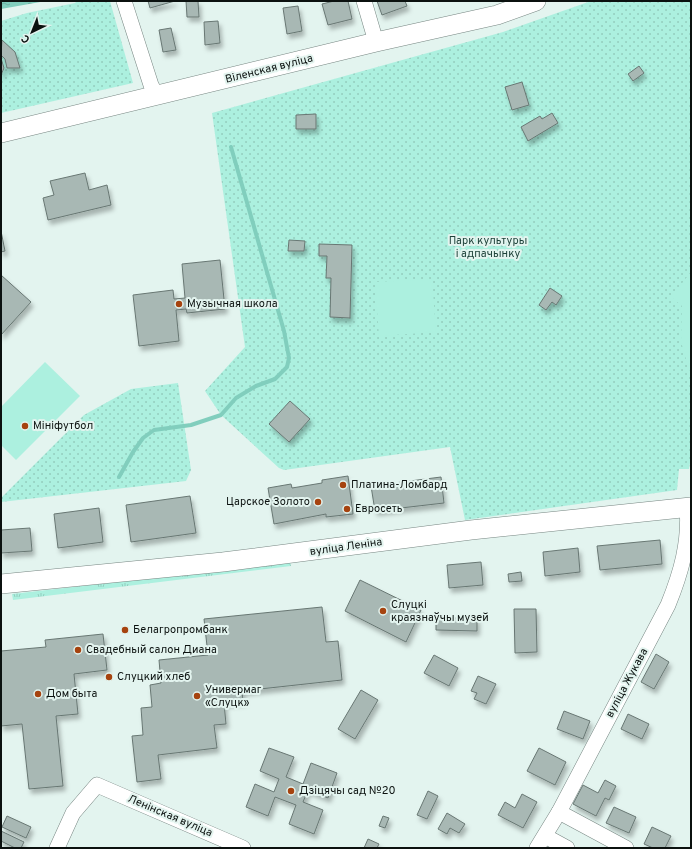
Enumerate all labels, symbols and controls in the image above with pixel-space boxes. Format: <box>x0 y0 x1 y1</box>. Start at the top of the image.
north arrow <box>12 12 52 52</box>
text: С <box>19 31 33 46</box>
street label: Віленская вуліца <box>224 51 314 87</box>
park label: Парк культуры і адпачынку <box>449 234 527 261</box>
place label: Музычная школа <box>187 297 278 311</box>
marker: Музычная школа <box>174 299 184 309</box>
place label: Мініфутбол <box>33 419 93 433</box>
marker: Мініфутбол <box>20 421 30 431</box>
place label: Платина-Ломбард <box>351 478 448 492</box>
marker: Платина-Ломбард <box>338 480 348 490</box>
place label: Царское Золото <box>226 495 310 509</box>
marker: Царское Золото <box>313 497 323 507</box>
place label: Евросеть <box>355 502 403 516</box>
marker: Евросеть <box>342 504 352 514</box>
street label: вуліца Леніна <box>309 535 383 559</box>
place label: Слуцкі краязнаўчы музей <box>391 598 489 625</box>
marker: Слуцкі краязнаўчы музей <box>378 606 388 616</box>
place label: Белагропромбанк <box>133 623 228 637</box>
marker: Белагропромбанк <box>120 625 130 635</box>
place label: Свадебный салон Диана <box>86 643 217 657</box>
marker: Свадебный салон Диана <box>73 645 83 655</box>
street label: вуліца Жукава <box>603 646 651 720</box>
place label: Слуцкий хлеб <box>117 670 190 684</box>
marker: Слуцкий хлеб <box>104 672 114 682</box>
place label: Универмаг «Слуцк» <box>205 683 262 710</box>
place label: Дом быта <box>46 687 97 701</box>
marker: Дом быта <box>33 689 43 699</box>
marker: Универмаг «Слуцк» <box>192 691 202 701</box>
place label: Дзіцячы сад №20 <box>299 784 395 798</box>
marker: Дзіцячы сад №20 <box>286 786 296 796</box>
street label: Ленінская вуліца <box>125 792 215 840</box>

